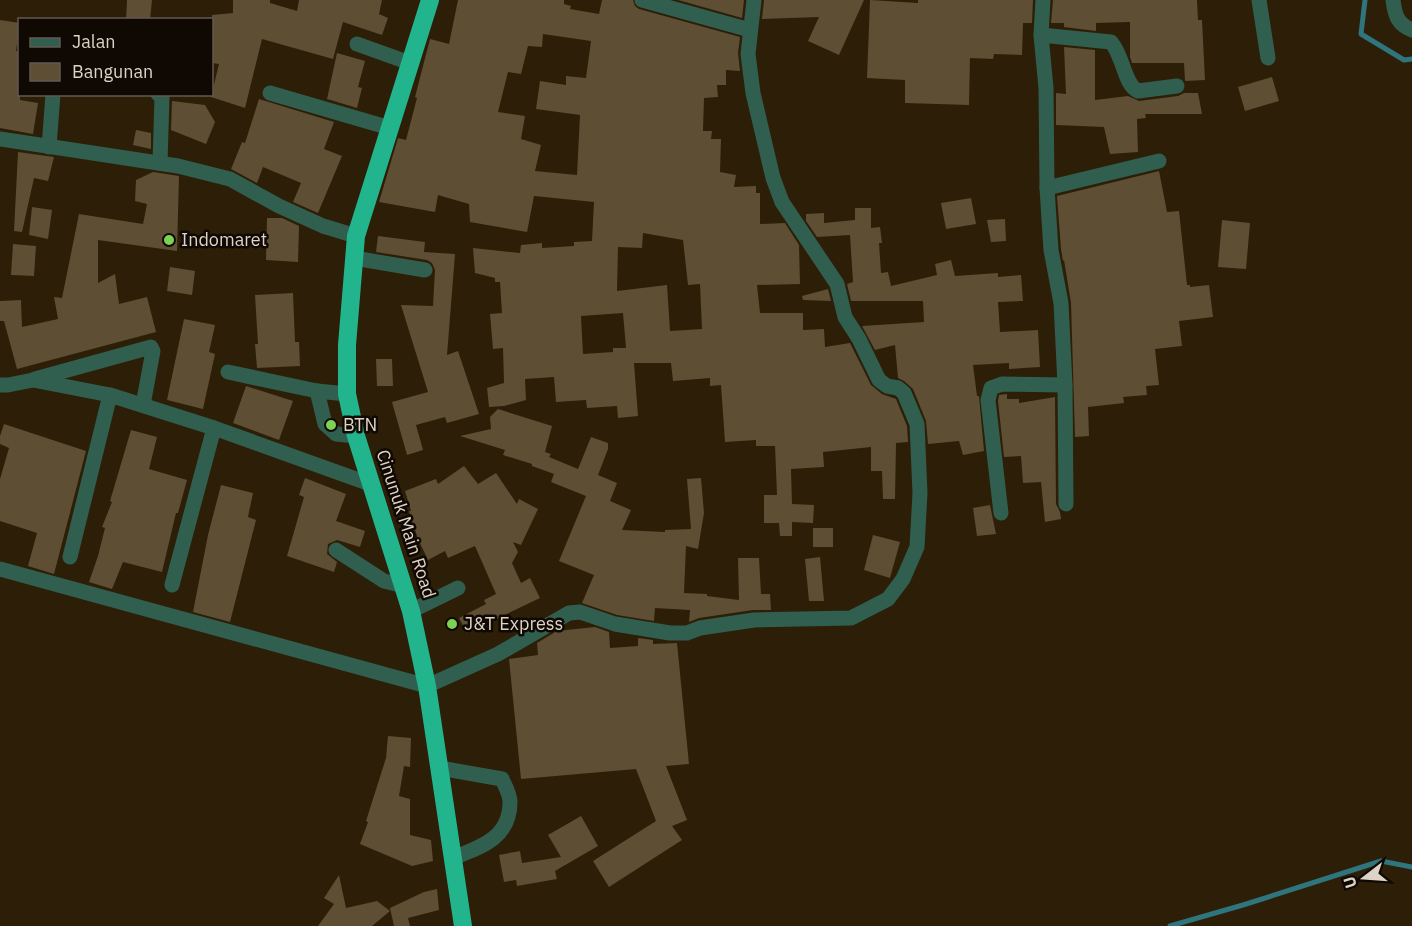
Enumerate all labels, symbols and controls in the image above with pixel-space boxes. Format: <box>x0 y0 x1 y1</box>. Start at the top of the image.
legend <box>18 18 213 96</box>
text: Jalan <box>72 30 116 53</box>
text: Bangunan <box>72 60 153 83</box>
place label: Indomaret <box>181 228 267 251</box>
marker: Indomaret <box>162 233 176 247</box>
place label: BTN <box>343 413 377 436</box>
marker: BTN <box>324 418 338 432</box>
street label: Cinunuk Main Road <box>372 447 441 601</box>
place label: J&T Express <box>464 612 563 635</box>
marker: J&T Express <box>445 617 459 631</box>
north arrow <box>1334 848 1394 908</box>
text: U <box>1338 874 1361 891</box>

